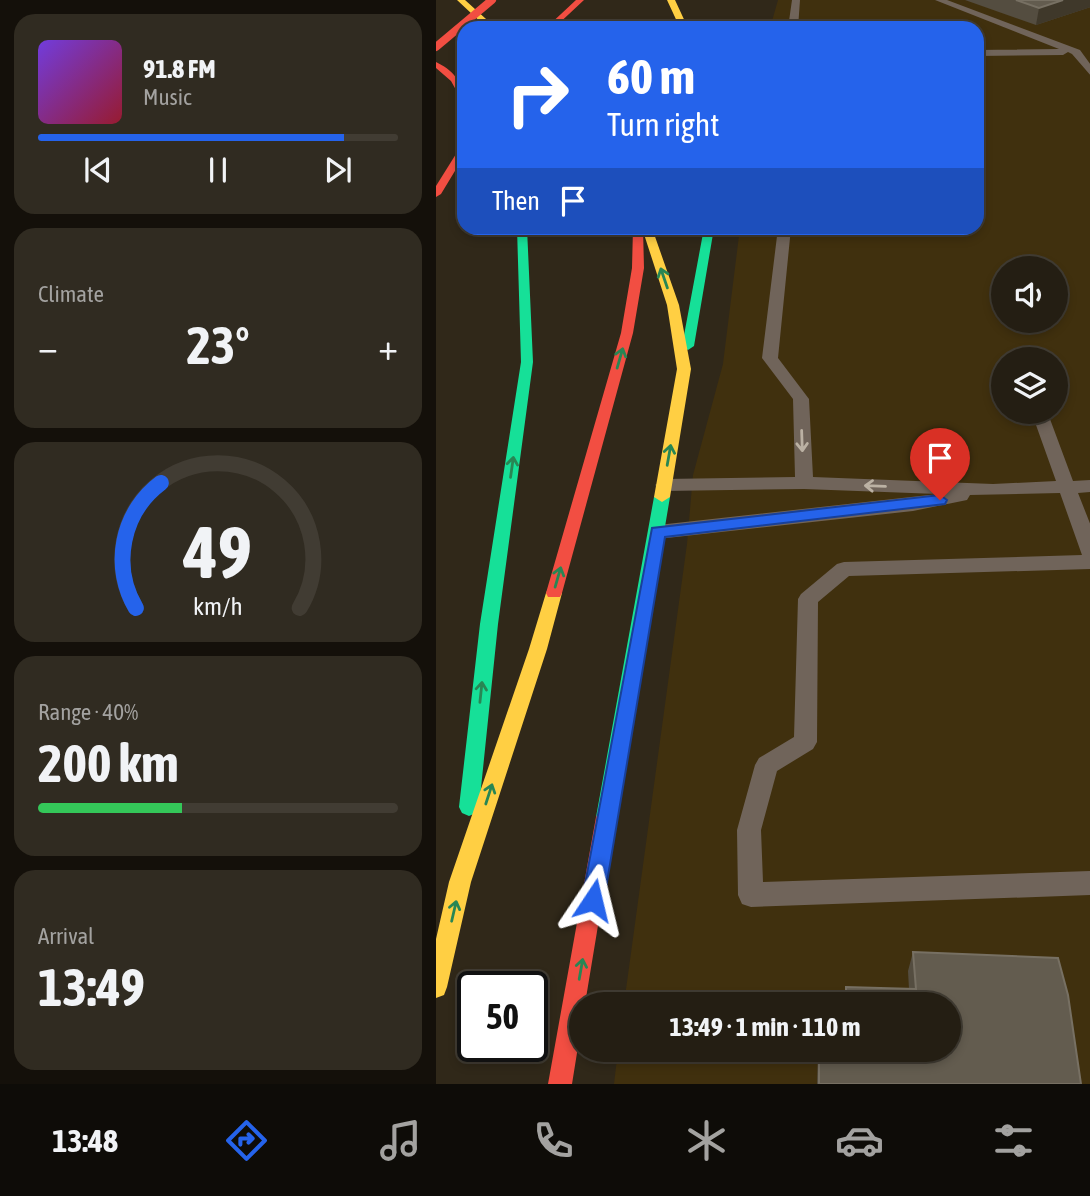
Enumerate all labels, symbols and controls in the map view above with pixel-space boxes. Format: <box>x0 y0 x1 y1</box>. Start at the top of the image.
text: 60 m <box>607 48 695 104</box>
icon: right <box>492 49 583 140</box>
text: 91.8 FM <box>143 54 216 84</box>
text: Music <box>143 84 191 110</box>
text: Turn right <box>607 106 720 143</box>
icon: previous <box>79 151 117 189</box>
icon: pause <box>199 151 237 189</box>
icon: next <box>319 151 357 189</box>
icon: arrive <box>554 182 592 220</box>
text: Then <box>492 186 540 216</box>
map controls <box>991 256 1068 424</box>
button: sound <box>991 256 1068 333</box>
one-way arrow <box>657 268 669 290</box>
text: Climate <box>38 281 104 307</box>
text: 23° <box>186 315 250 375</box>
text: − <box>38 325 58 368</box>
text: + <box>378 325 398 368</box>
one-way arrow <box>615 347 628 369</box>
button: layers <box>991 347 1068 424</box>
pin <box>910 428 970 500</box>
one-way arrow <box>796 429 809 452</box>
icon: arrive <box>921 439 959 477</box>
one-way arrow <box>663 444 676 467</box>
one-way arrow <box>506 456 519 479</box>
one-way arrow <box>864 479 887 492</box>
text: 49 <box>183 510 252 593</box>
one-way arrow <box>552 566 565 589</box>
text: km/h <box>193 592 243 620</box>
one-way arrow <box>475 681 488 704</box>
text: Range · 40% <box>38 699 138 725</box>
text: 200 km <box>38 733 179 793</box>
one-way arrow <box>484 783 497 805</box>
position arrow <box>556 863 630 937</box>
one-way arrow <box>448 900 461 922</box>
text: Arrival <box>38 923 94 949</box>
text: 13:49 <box>38 957 145 1017</box>
one-way arrow <box>575 958 588 980</box>
speed limit sign: 50 <box>457 971 548 1062</box>
text: 13:49 · 1 min · 110 m <box>670 1012 860 1042</box>
icon: directions <box>222 1116 271 1165</box>
icon: music <box>376 1116 425 1165</box>
icon: phone <box>529 1116 578 1165</box>
icon: climate <box>682 1116 731 1165</box>
icon: car <box>835 1116 884 1165</box>
icon: filters <box>989 1116 1038 1165</box>
text: 13:48 <box>52 1122 118 1159</box>

